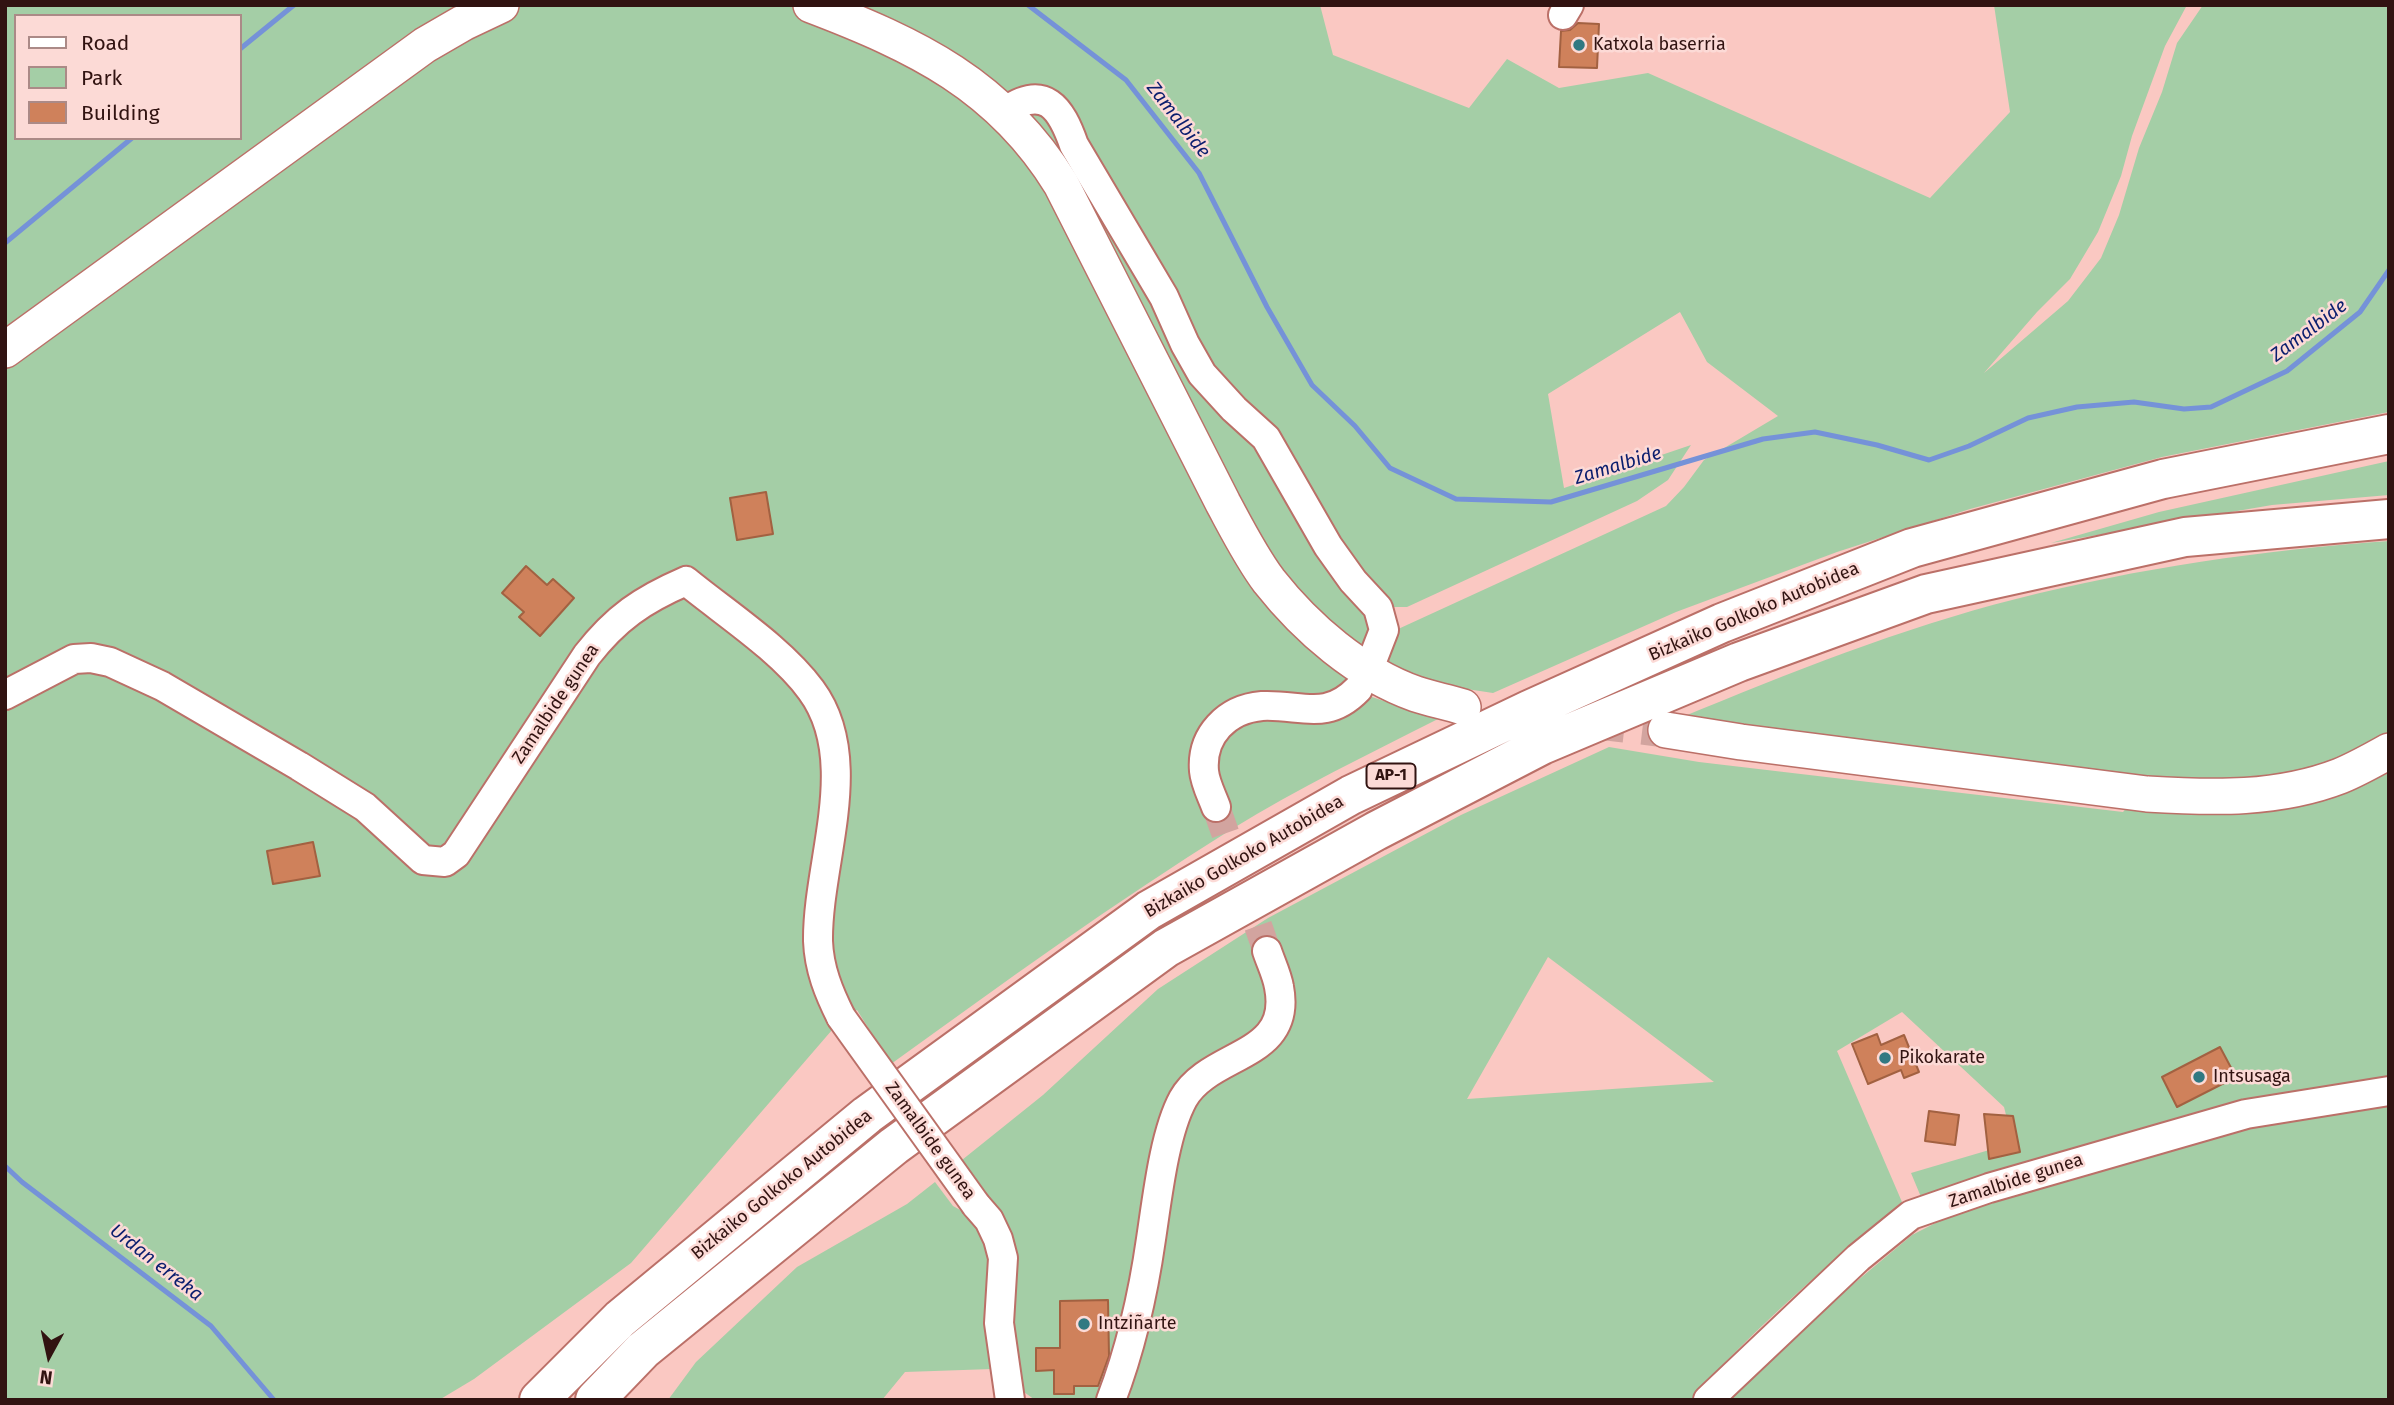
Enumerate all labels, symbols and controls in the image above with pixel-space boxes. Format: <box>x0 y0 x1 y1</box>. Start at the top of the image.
legend <box>14 14 242 140</box>
text: Road <box>81 30 129 56</box>
place label: Katxola baserria <box>1593 34 1726 56</box>
marker: Katxola baserria <box>1571 37 1587 53</box>
text: Park <box>81 65 122 91</box>
water label: Zamalbide <box>1141 78 1215 162</box>
text: Building <box>81 100 160 126</box>
water label: Zamalbide <box>2266 295 2352 367</box>
water label: Zamalbide <box>1572 442 1664 490</box>
street label: Bizkaiko Golkoko Autobidea <box>1646 558 1862 666</box>
street label: Zamalbide gunea <box>508 640 604 768</box>
road number: AP-1 <box>1366 764 1416 789</box>
street label: Bizkaiko Golkoko Autobidea <box>1140 791 1348 923</box>
place label: Pikokarate <box>1899 1047 1985 1069</box>
marker: Pikokarate <box>1877 1050 1893 1066</box>
place label: Intsusaga <box>2213 1066 2291 1088</box>
marker: Intsusaga <box>2191 1069 2207 1085</box>
street label: Zamalbide gunea <box>880 1078 980 1204</box>
street label: Bizkaiko Golkoko Autobidea <box>687 1105 877 1265</box>
street label: Zamalbide gunea <box>1946 1149 2086 1213</box>
water label: Urdan erreka <box>105 1220 207 1306</box>
place label: Intziñarte <box>1098 1313 1177 1335</box>
marker: Intziñarte <box>1076 1316 1092 1332</box>
north arrow <box>14 1321 84 1391</box>
text: N <box>38 1365 54 1390</box>

